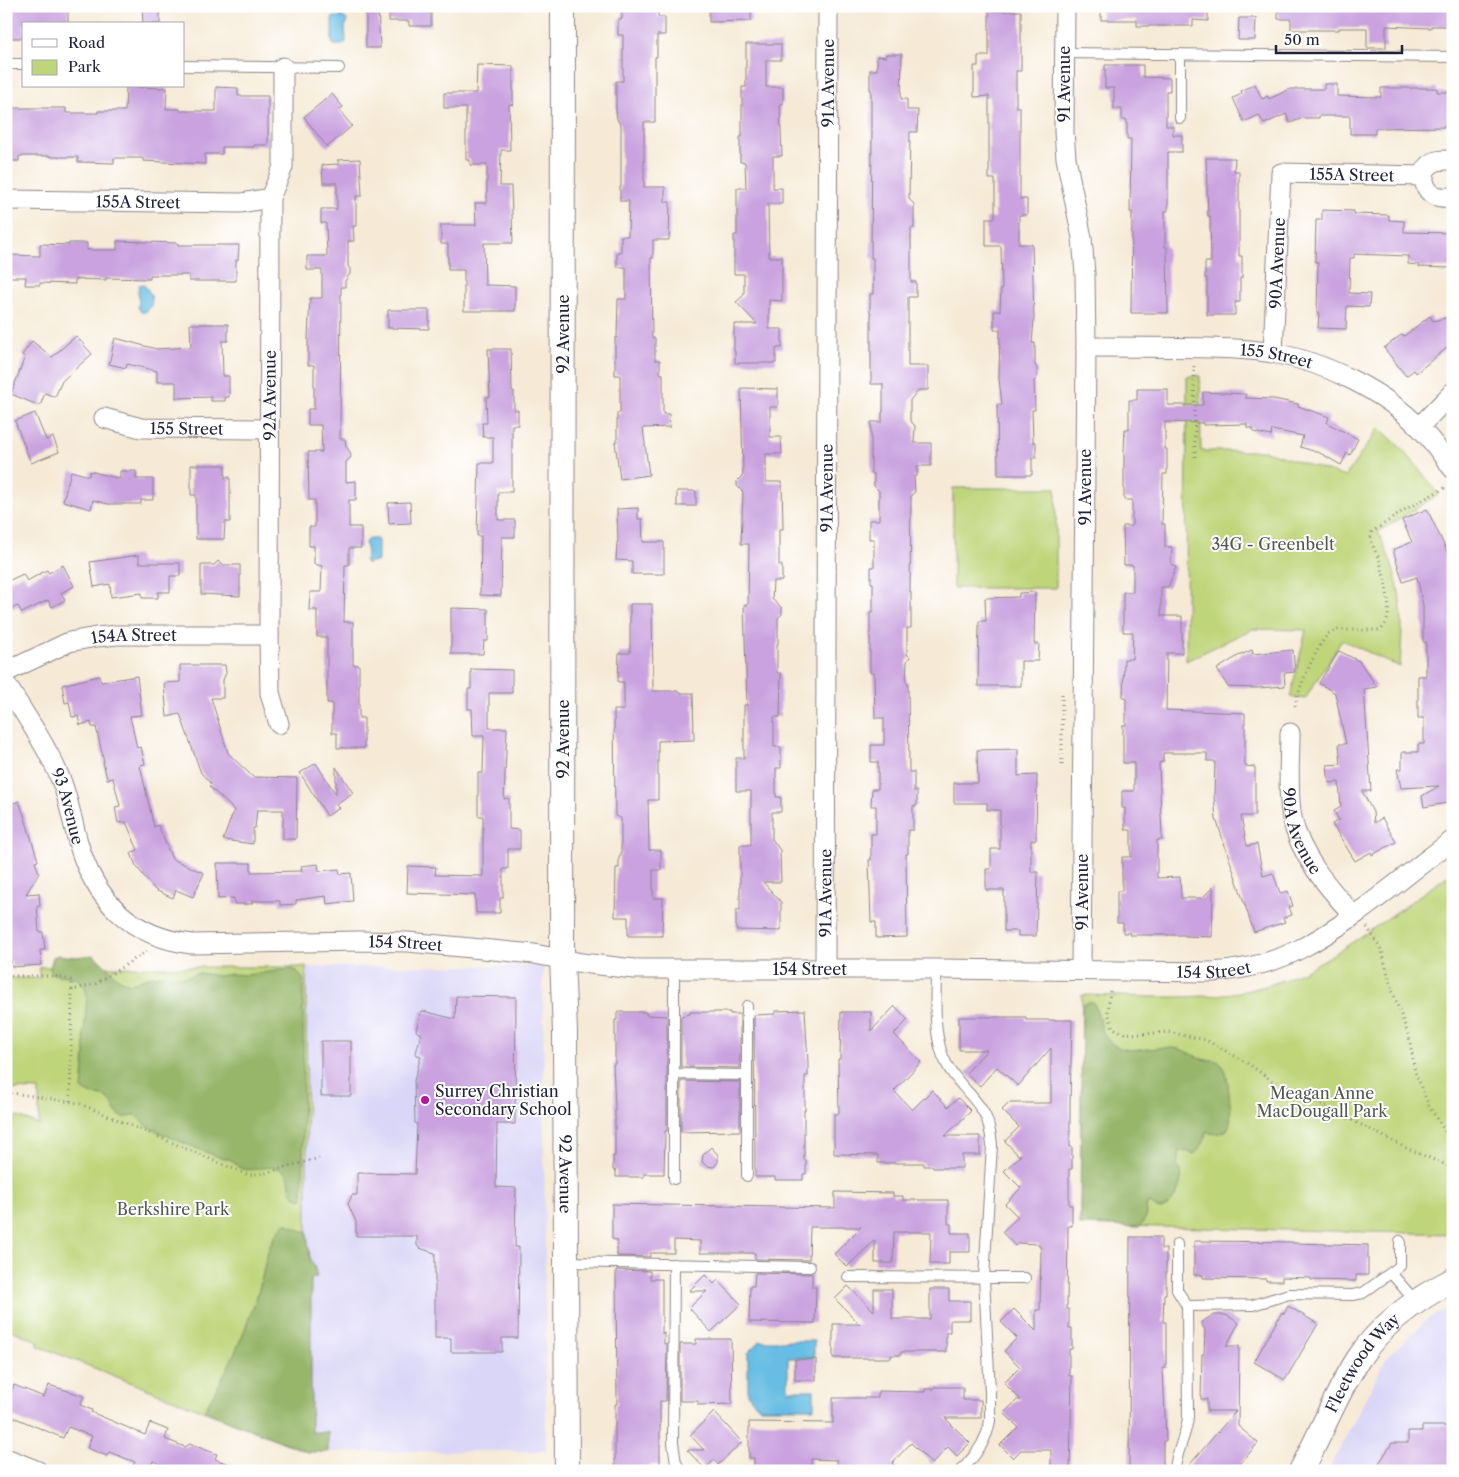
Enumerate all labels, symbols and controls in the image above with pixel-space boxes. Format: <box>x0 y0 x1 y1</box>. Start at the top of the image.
legend <box>22 22 185 88</box>
scale bar <box>1276 22 1403 54</box>
text: 50 m <box>1284 30 1320 49</box>
text: Road <box>68 33 105 52</box>
street label: 91A Avenue <box>818 39 838 127</box>
street label: 91 Avenue <box>1054 46 1074 122</box>
text: Park <box>68 57 102 76</box>
street label: 155A Street <box>1309 164 1395 185</box>
street label: 155A Street <box>95 191 181 212</box>
street label: 90A Avenue <box>1265 217 1289 309</box>
street label: 92 Avenue <box>553 294 573 374</box>
street label: 155 Street <box>1239 339 1316 373</box>
street label: 92A Avenue <box>259 350 280 441</box>
street label: 155 Street <box>150 418 224 439</box>
street label: 91A Avenue <box>816 444 837 532</box>
street label: 91 Avenue <box>1075 449 1095 525</box>
park label: 34G - Greenbelt <box>1211 534 1335 554</box>
street label: 154A Street <box>89 625 177 648</box>
street label: 92 Avenue <box>553 699 573 779</box>
street label: 93 Avenue <box>47 765 88 847</box>
street label: 90A Avenue <box>1279 787 1326 878</box>
street label: 91A Avenue <box>815 849 835 937</box>
street label: 91 Avenue <box>1072 854 1092 930</box>
street label: 154 Street <box>368 931 444 955</box>
street label: 154 Street <box>1176 957 1253 982</box>
street label: 154 Street <box>773 959 847 979</box>
place label: Surrey Christian Secondary School <box>435 1081 572 1119</box>
park label: Meagan Anne MacDougall Park <box>1257 1083 1388 1121</box>
marker: Surrey Christian Secondary School <box>419 1094 431 1106</box>
street label: 92 Avenue <box>555 1134 576 1214</box>
park label: Berkshire Park <box>117 1199 230 1219</box>
street label: Fleetwood Way <box>1321 1308 1404 1416</box>

